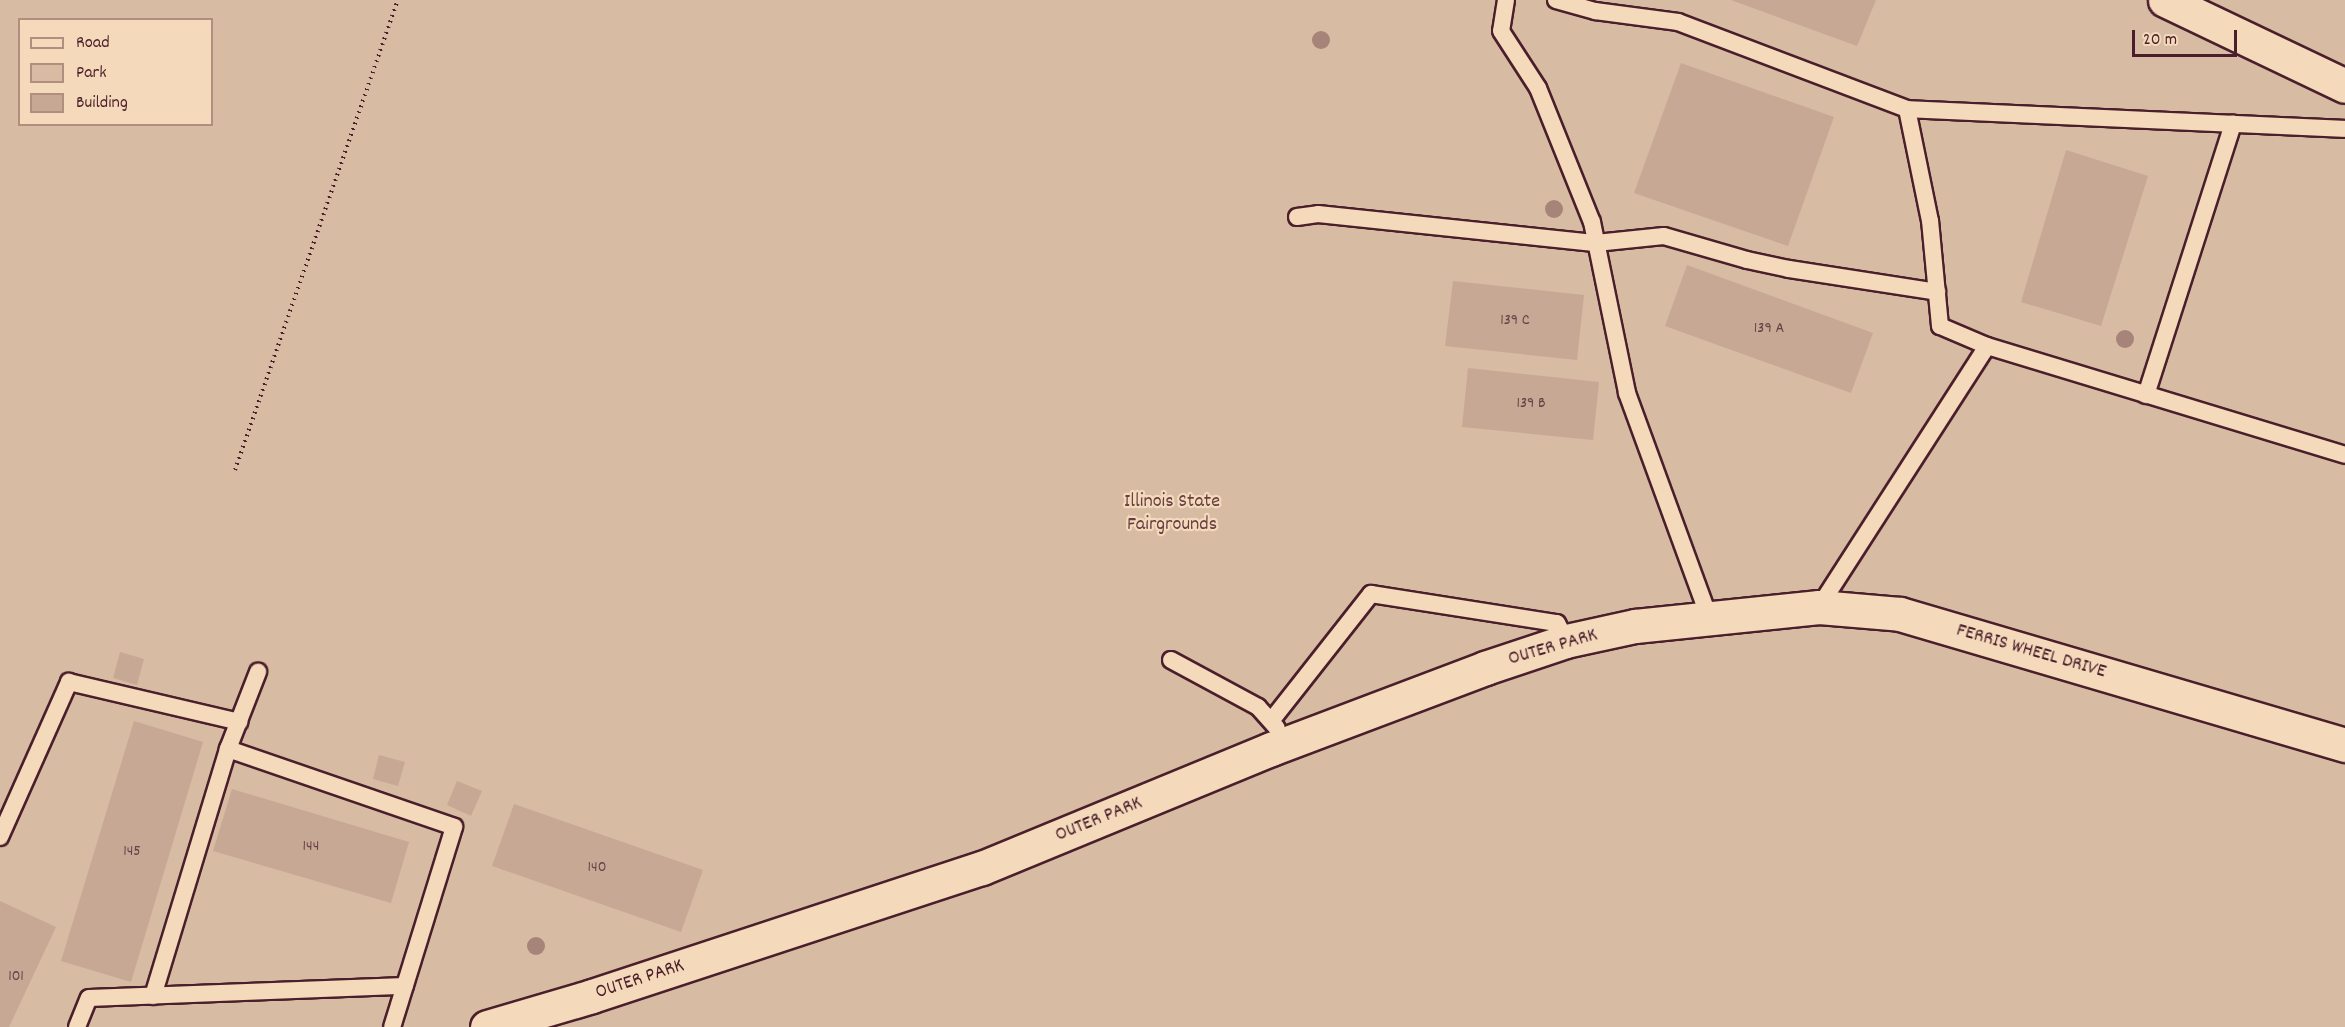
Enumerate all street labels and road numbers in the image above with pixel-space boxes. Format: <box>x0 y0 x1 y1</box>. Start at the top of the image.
street label: FERRIS WHEEL DRIVE <box>1953 619 2109 685</box>
street label: OUTER PARK <box>1506 624 1600 672</box>
street label: OUTER PARK <box>1052 792 1146 848</box>
street label: OUTER PARK <box>593 954 687 1006</box>

